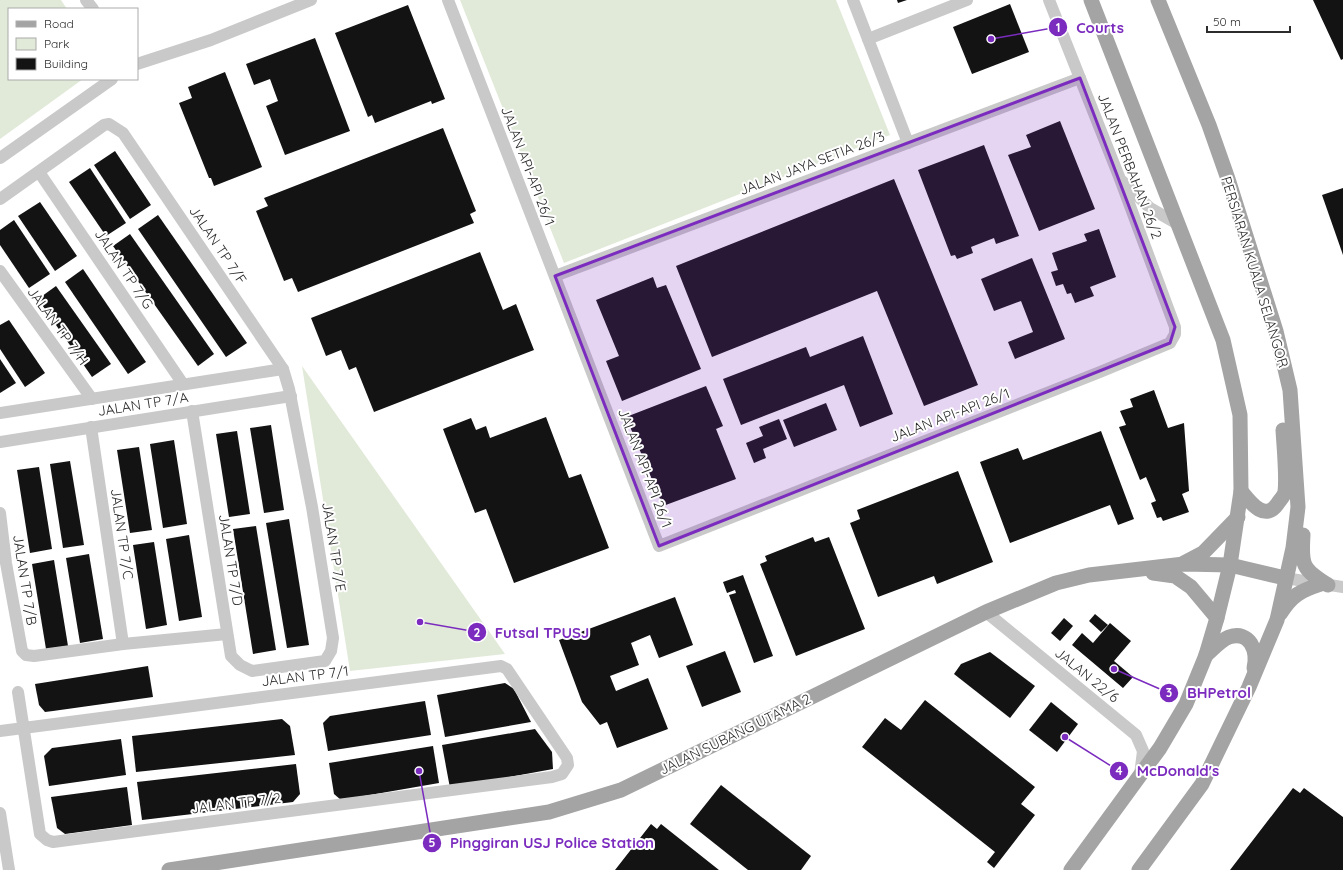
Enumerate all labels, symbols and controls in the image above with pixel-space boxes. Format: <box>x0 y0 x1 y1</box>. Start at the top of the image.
legend <box>8 8 138 80</box>
scale bar <box>1207 8 1290 34</box>
callout: Courts <box>1048 14 1131 41</box>
text: 50 m <box>1213 14 1241 29</box>
text: Road <box>44 16 74 31</box>
text: Courts <box>1076 18 1124 37</box>
text: 1 <box>1056 20 1060 35</box>
text: Park <box>44 36 69 51</box>
text: Building <box>44 56 88 71</box>
street label: JALAN PERBAHAN 26/2 <box>1094 91 1166 242</box>
street label: JALAN API-API 26/1 <box>497 104 559 228</box>
street label: JALAN JAYA SETIA 26/3 <box>737 127 887 199</box>
street label: PERSIARAN KUALA SELANGOR <box>1217 174 1293 370</box>
street label: JALAN TP 7/F <box>185 202 251 288</box>
street label: JALAN TP 7/G <box>91 226 157 312</box>
street label: JALAN TP 7/H <box>24 283 92 369</box>
street label: JALAN API-API 26/1 <box>888 384 1012 446</box>
street label: JALAN TP 7/A <box>96 388 190 420</box>
street label: JALAN API-API 26/1 <box>614 406 676 530</box>
street label: JALAN TP 7/C <box>107 487 137 581</box>
street label: JALAN TP 7/E <box>318 501 350 593</box>
street label: JALAN TP 7/D <box>215 513 247 607</box>
street label: JALAN TP 7/B <box>9 533 41 627</box>
callout: Futsal TPUSJ <box>467 619 598 646</box>
text: Futsal TPUSJ <box>495 623 589 642</box>
text: 2 <box>474 625 481 640</box>
street label: JALAN 22/6 <box>1051 644 1123 707</box>
street label: JALAN TP 7/1 <box>260 662 350 690</box>
callout: BHPetrol <box>1159 679 1259 706</box>
text: BHPetrol <box>1187 683 1251 702</box>
text: 3 <box>1166 685 1172 700</box>
street label: JALAN SUBANG UTAMA 2 <box>656 689 814 779</box>
callout: McDonald's <box>1109 757 1227 784</box>
text: McDonald's <box>1137 761 1219 780</box>
text: 4 <box>1115 763 1123 778</box>
street label: JALAN TP 7/2 <box>190 789 282 817</box>
callout: Pinggiran USJ Police Station <box>422 829 662 856</box>
text: Pinggiran USJ Police Station <box>450 833 654 852</box>
text: 5 <box>429 835 436 850</box>

